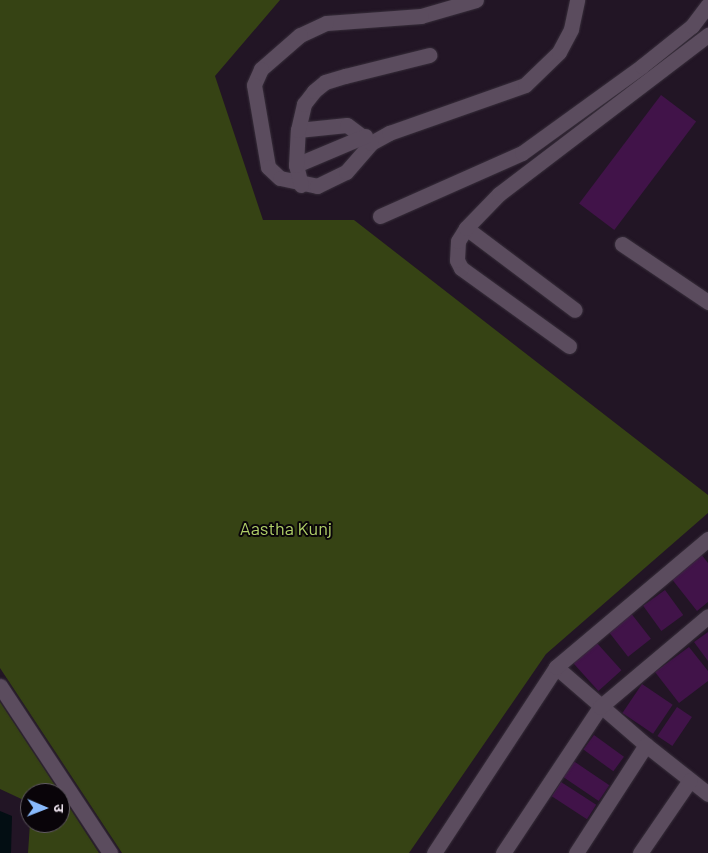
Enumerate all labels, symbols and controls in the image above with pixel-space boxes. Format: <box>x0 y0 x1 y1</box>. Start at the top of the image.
park label: Aastha Kunj <box>240 517 332 539</box>
north arrow <box>20 783 70 833</box>
text: उ <box>51 804 68 812</box>

